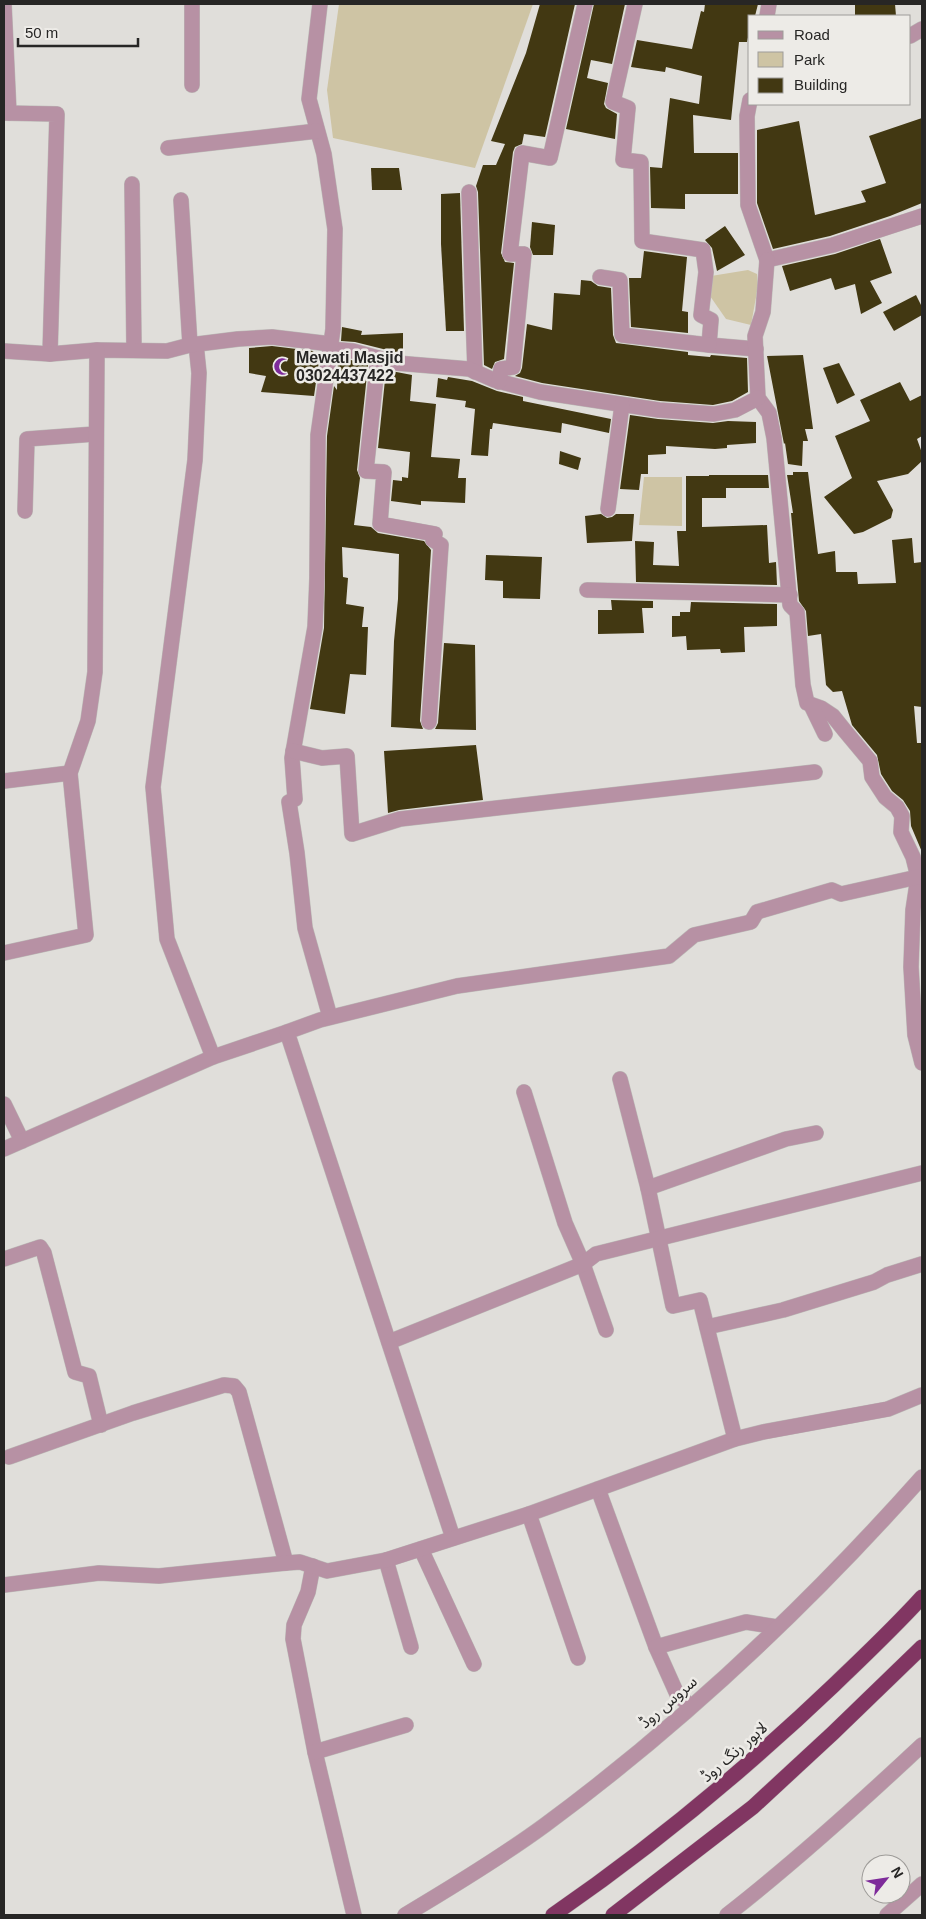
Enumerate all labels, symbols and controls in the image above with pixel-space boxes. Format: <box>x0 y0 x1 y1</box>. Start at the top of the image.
scale bar <box>18 15 138 47</box>
legend <box>748 15 911 105</box>
text: 50 m <box>25 24 58 41</box>
text: Road <box>794 26 830 43</box>
text: Park <box>794 51 825 68</box>
text: Building <box>794 76 847 93</box>
place label: Mewati Masjid 03024437422 <box>296 349 404 384</box>
mosque icon: Mewati Masjid 03024437422 <box>272 356 292 376</box>
street label: سروس روڈ <box>636 1672 701 1732</box>
street label: لاہور رنگ روڈ <box>697 1718 771 1786</box>
north arrow <box>861 1854 911 1904</box>
text: N <box>888 1864 907 1881</box>

